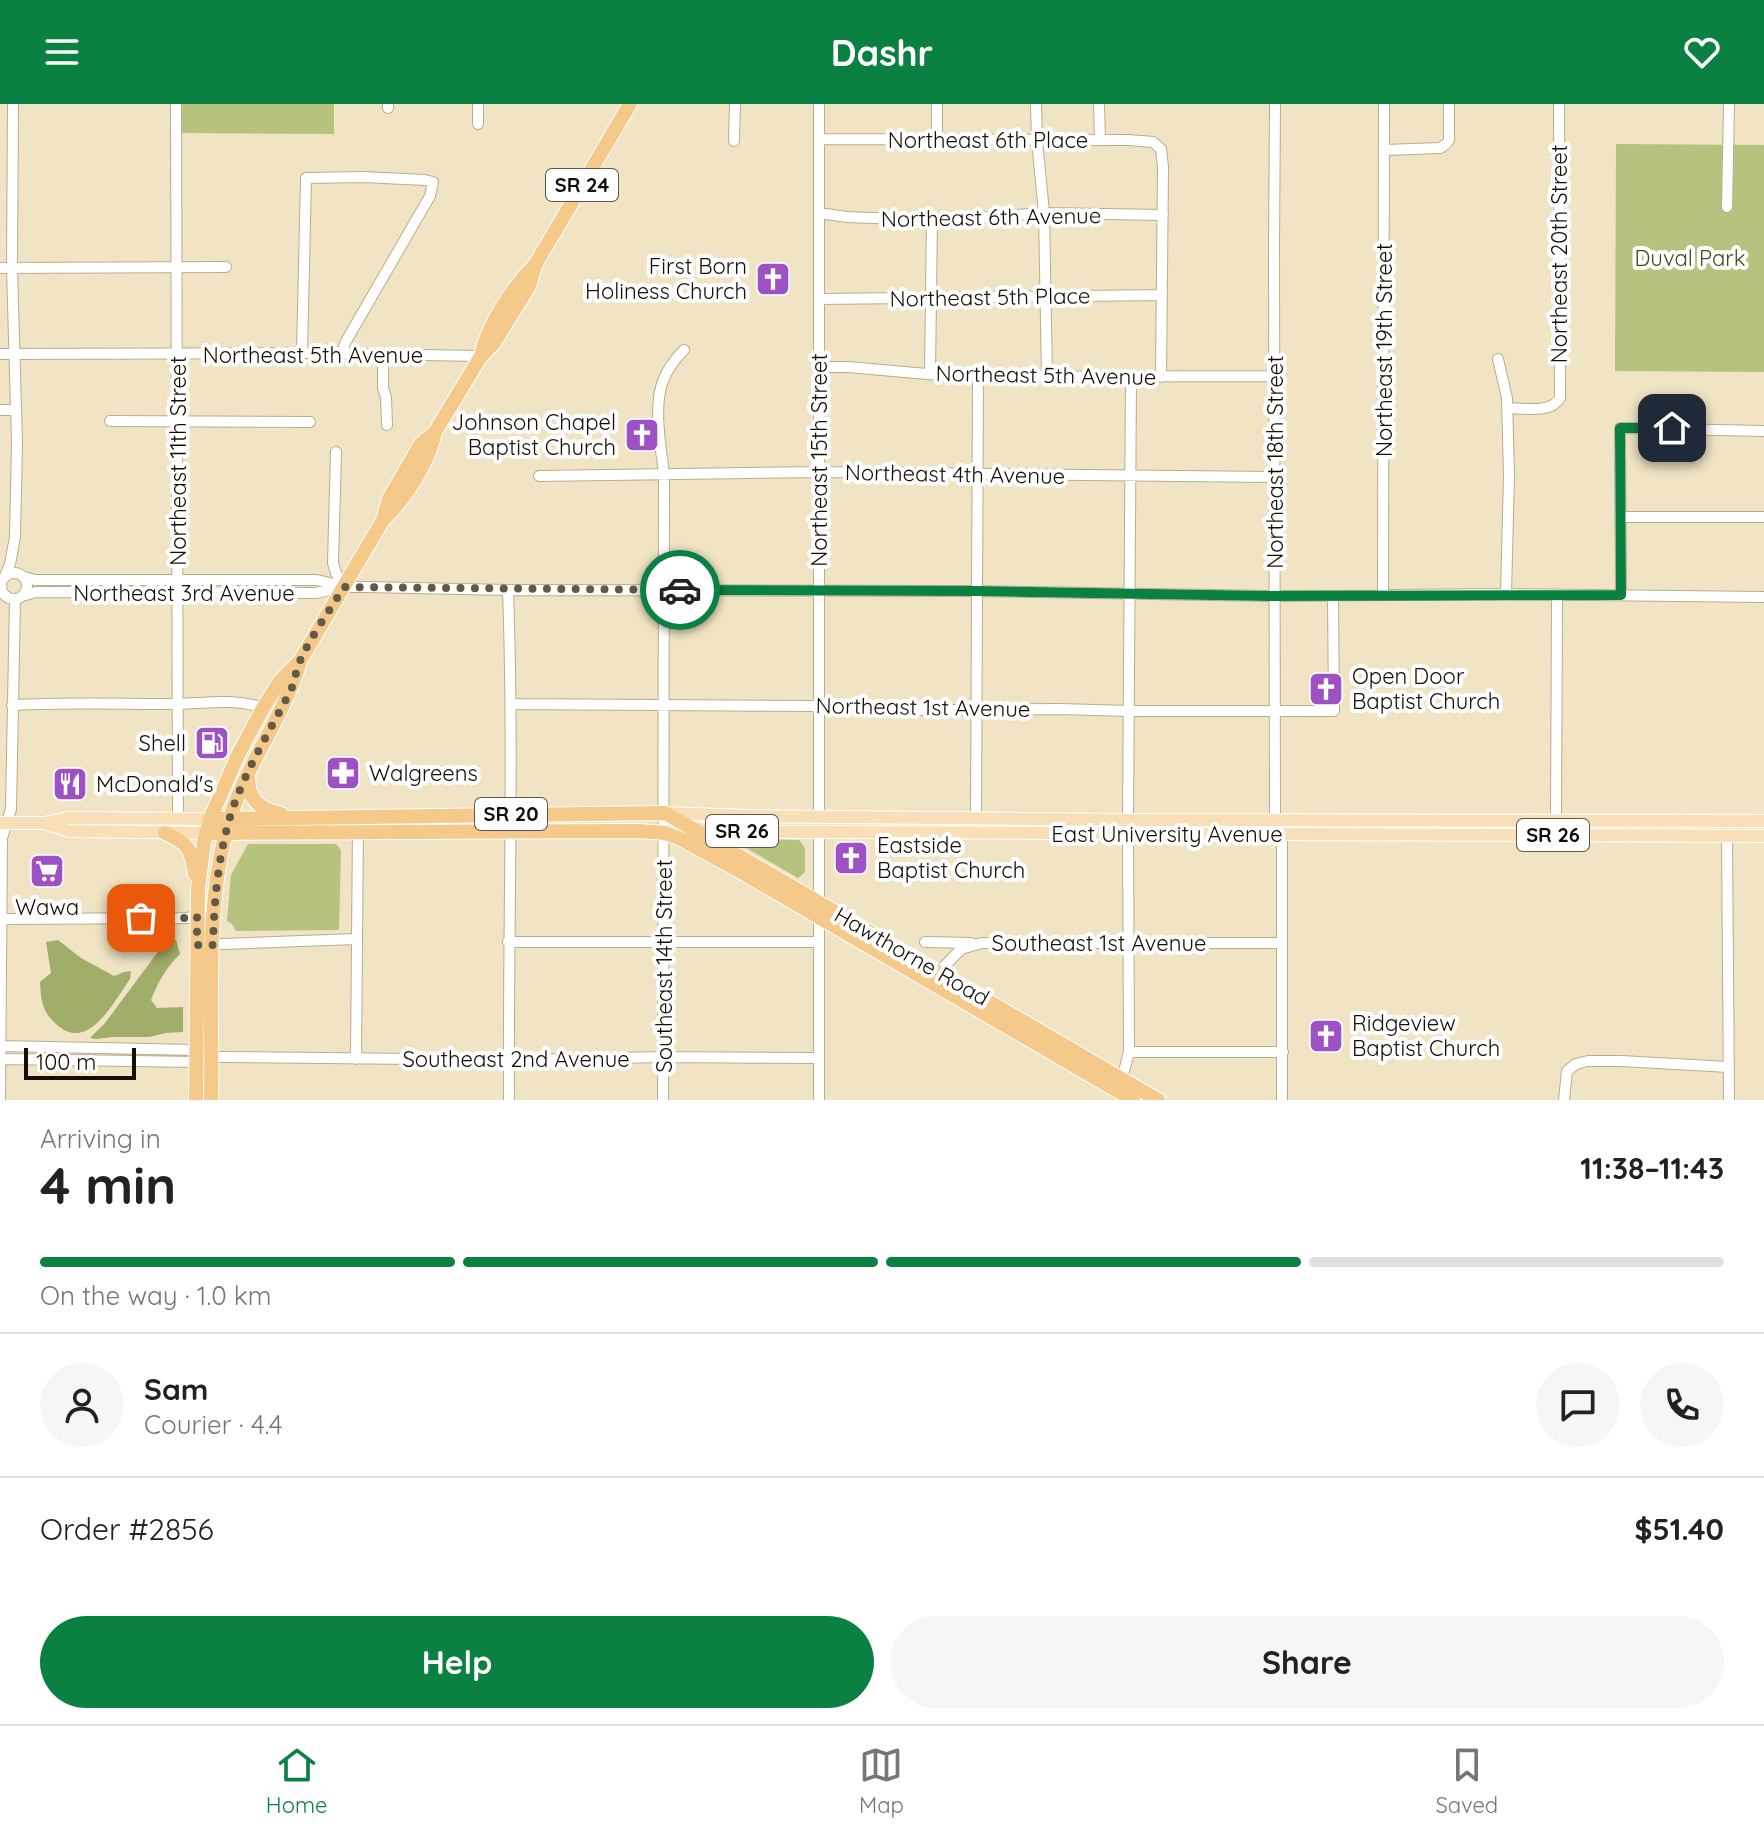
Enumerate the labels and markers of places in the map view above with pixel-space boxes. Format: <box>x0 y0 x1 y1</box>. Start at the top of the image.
place label: First Born Holiness Church <box>585 252 747 305</box>
church icon: First Born Holiness Church <box>754 260 792 298</box>
pin <box>1638 394 1706 462</box>
place label: Johnson Chapel Baptist Church <box>452 408 616 461</box>
church icon: Johnson Chapel Baptist Church <box>623 416 661 454</box>
place label: Open Door Baptist Church <box>1352 662 1500 715</box>
church icon: Open Door Baptist Church <box>1307 670 1345 708</box>
fuel station icon: Shell <box>193 724 231 762</box>
place label: Shell <box>139 729 186 757</box>
pharmacy icon: Walgreens <box>324 754 362 792</box>
place label: Walgreens <box>369 759 478 787</box>
restaurant icon: McDonald's <box>51 765 89 803</box>
place label: McDonald's <box>96 770 214 798</box>
place label: Eastside Baptist Church <box>877 831 1025 884</box>
church icon: Eastside Baptist Church <box>832 839 870 877</box>
supermarket icon: Wawa <box>28 852 66 890</box>
pin <box>107 884 175 952</box>
place label: Wawa <box>15 893 79 921</box>
place label: Ridgeview Baptist Church <box>1352 1009 1500 1062</box>
church icon: Ridgeview Baptist Church <box>1307 1017 1345 1055</box>

